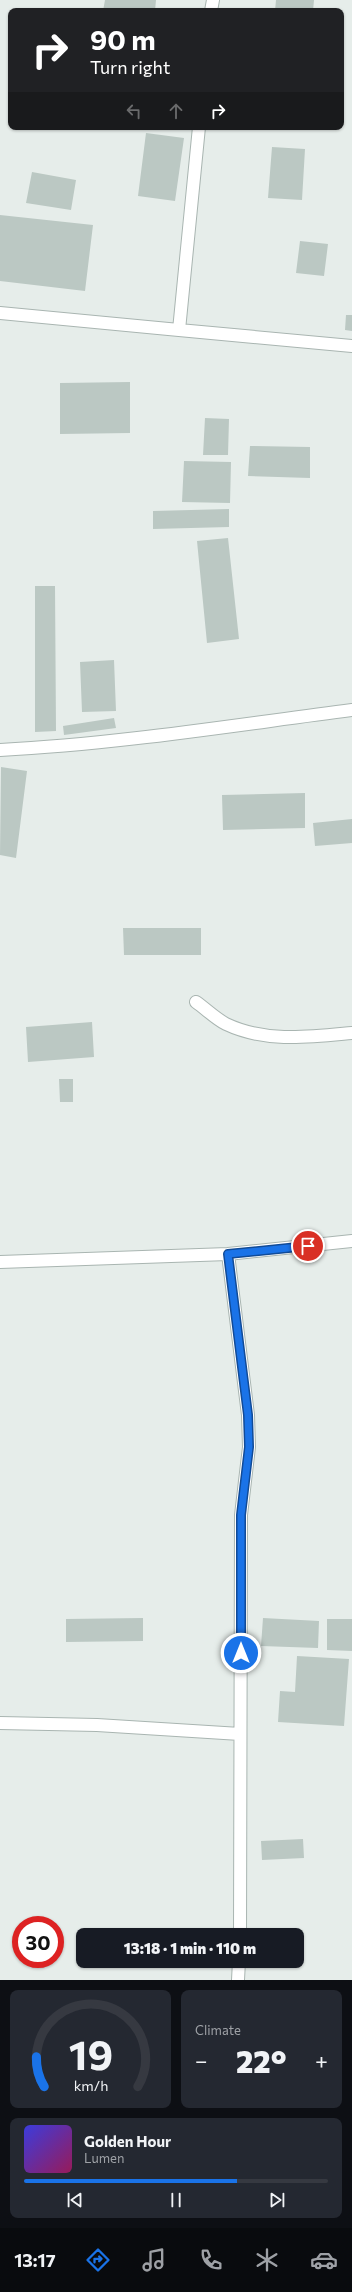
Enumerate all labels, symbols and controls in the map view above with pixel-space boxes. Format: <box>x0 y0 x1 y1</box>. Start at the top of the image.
text: 90 m <box>90 22 156 56</box>
icon: right <box>24 24 76 76</box>
text: Turn right <box>90 56 170 78</box>
icon: left <box>123 100 145 122</box>
icon: ahead <box>165 100 187 122</box>
icon: right <box>207 100 229 122</box>
pin <box>291 1229 325 1263</box>
icon: arrive <box>297 1235 319 1257</box>
position arrow <box>220 1632 262 1674</box>
speed limit sign: 30 <box>12 1916 64 1968</box>
text: 13:18 · 1 min · 110 m <box>124 1939 256 1957</box>
text: Climate <box>195 2022 241 2038</box>
text: 19 <box>68 2028 113 2079</box>
text: 22° <box>236 2042 287 2079</box>
text: − <box>195 2047 208 2074</box>
text: + <box>315 2047 328 2074</box>
text: km/h <box>73 2076 108 2094</box>
text: Golden Hour <box>84 2132 171 2150</box>
text: Lumen <box>84 2150 124 2166</box>
icon: previous <box>64 2189 86 2211</box>
icon: pause <box>165 2189 187 2211</box>
icon: next <box>266 2189 288 2211</box>
icon: directions <box>84 2246 112 2274</box>
icon: music <box>140 2246 168 2274</box>
icon: phone <box>197 2246 225 2274</box>
icon: climate <box>253 2246 281 2274</box>
icon: car <box>310 2246 338 2274</box>
text: 13:17 <box>14 2249 56 2271</box>

